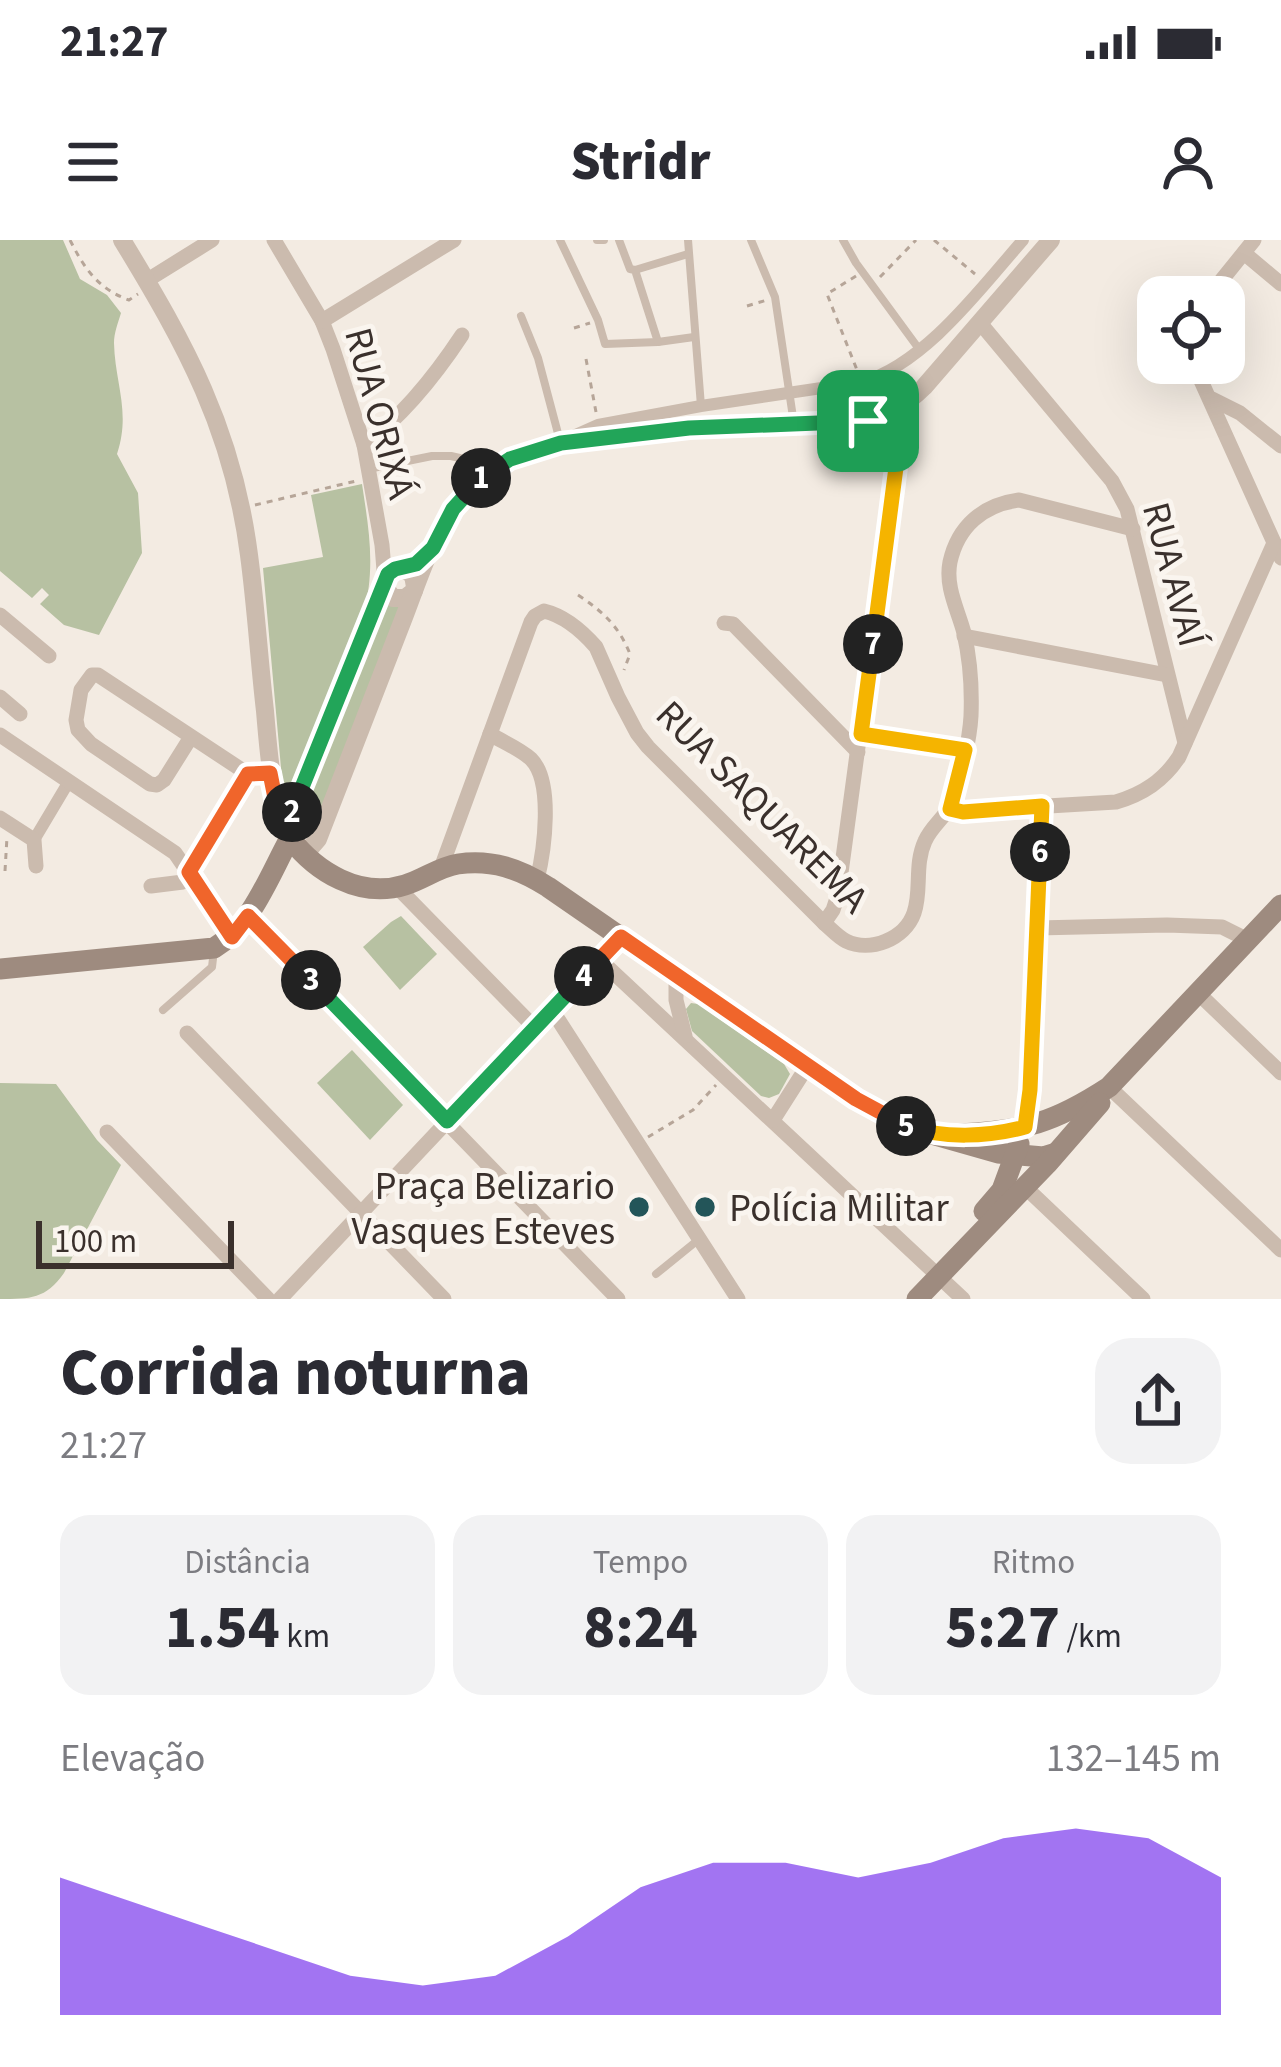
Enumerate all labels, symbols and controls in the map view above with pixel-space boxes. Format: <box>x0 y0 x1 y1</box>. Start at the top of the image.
text: 21:27 <box>60 10 169 74</box>
text: Stridr <box>570 124 711 201</box>
icon: menu <box>60 129 126 195</box>
icon: person <box>1155 129 1221 195</box>
map controls <box>1137 276 1245 384</box>
button: locate <box>1137 276 1245 384</box>
street label: RUA ORIXÁ <box>329 322 429 506</box>
pin <box>817 370 919 472</box>
icon: arrive <box>835 388 901 454</box>
pin: 1 <box>451 448 511 508</box>
text: 1 <box>472 454 490 501</box>
street label: RUA AVAÍ <box>1127 496 1220 655</box>
pin: 7 <box>843 614 903 674</box>
text: 7 <box>864 620 882 667</box>
street label: RUA SAQUAREMA <box>642 688 881 927</box>
pin: 2 <box>262 782 322 842</box>
text: 2 <box>283 788 301 835</box>
pin: 6 <box>1010 822 1070 882</box>
text: 6 <box>1031 828 1049 875</box>
pin: 4 <box>554 946 614 1006</box>
pin: 3 <box>281 950 341 1010</box>
text: 4 <box>575 952 593 999</box>
text: 3 <box>302 956 320 1003</box>
pin: 5 <box>876 1096 936 1156</box>
text: 5 <box>897 1102 915 1149</box>
place label: Praça Belizario Vasques Esteves <box>351 1159 615 1260</box>
place label: Polícia Militar <box>729 1181 949 1237</box>
marker: Praça Belizario Vasques Esteves <box>626 1194 652 1220</box>
marker: Polícia Militar <box>692 1194 718 1220</box>
scale bar <box>36 1215 234 1268</box>
text: 100 m <box>54 1218 137 1265</box>
text: Corrida noturna <box>60 1326 531 1420</box>
button: share <box>1095 1338 1221 1464</box>
text: 21:27 <box>60 1418 147 1474</box>
text: Distância <box>184 1539 311 1586</box>
text: Tempo <box>593 1539 688 1586</box>
text: Ritmo <box>992 1539 1075 1586</box>
text: 1.54 <box>165 1586 280 1671</box>
text: 8:24 <box>583 1586 698 1671</box>
text: 5:27 <box>945 1586 1060 1671</box>
text: km <box>280 1613 330 1660</box>
text: /km <box>1060 1613 1122 1660</box>
text: Elevação <box>60 1731 205 1787</box>
text: 132–145 m <box>1046 1731 1221 1787</box>

